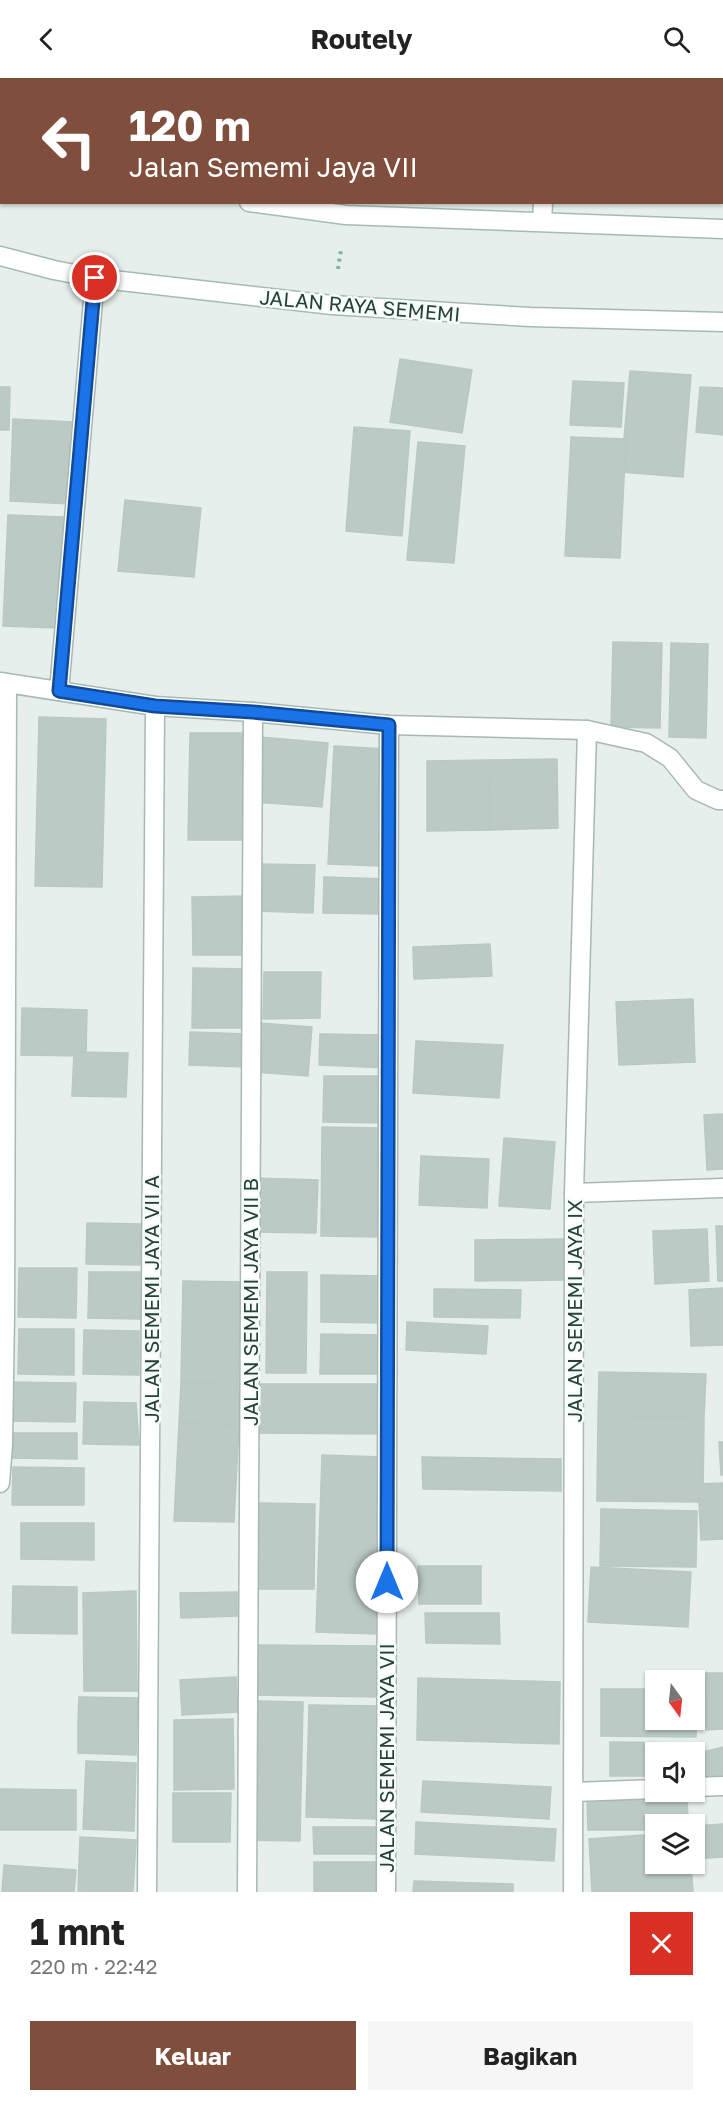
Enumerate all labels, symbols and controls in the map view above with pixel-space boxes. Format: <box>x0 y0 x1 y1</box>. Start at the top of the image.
icon: back <box>30 23 63 56</box>
text: Routely <box>310 23 413 55</box>
icon: search <box>660 23 693 56</box>
text: 120 m <box>129 100 251 150</box>
icon: left <box>30 102 108 180</box>
text: Jalan Sememi Jaya VII <box>129 151 418 183</box>
pin <box>69 252 120 303</box>
icon: arrive <box>78 261 111 294</box>
street label: JALAN RAYA SEMEMI <box>259 284 461 326</box>
street label: JALAN SEMEMI JAYA VII A <box>139 1175 163 1423</box>
street label: JALAN SEMEMI JAYA VII B <box>238 1178 262 1426</box>
street label: JALAN SEMEMI JAYA IX <box>562 1200 586 1422</box>
position arrow <box>355 1550 419 1614</box>
street label: JALAN SEMEMI JAYA VII <box>374 1643 398 1873</box>
north arrow <box>645 1670 705 1730</box>
map controls <box>645 1670 705 1874</box>
button: sound <box>645 1742 705 1802</box>
button: layers <box>645 1814 705 1874</box>
text: 1 mnt <box>30 1910 125 1953</box>
button: close <box>630 1912 693 1975</box>
text: 220 m · 22:42 <box>30 1954 157 1978</box>
button: Keluar <box>30 2021 356 2090</box>
button: Bagikan <box>368 2021 693 2090</box>

